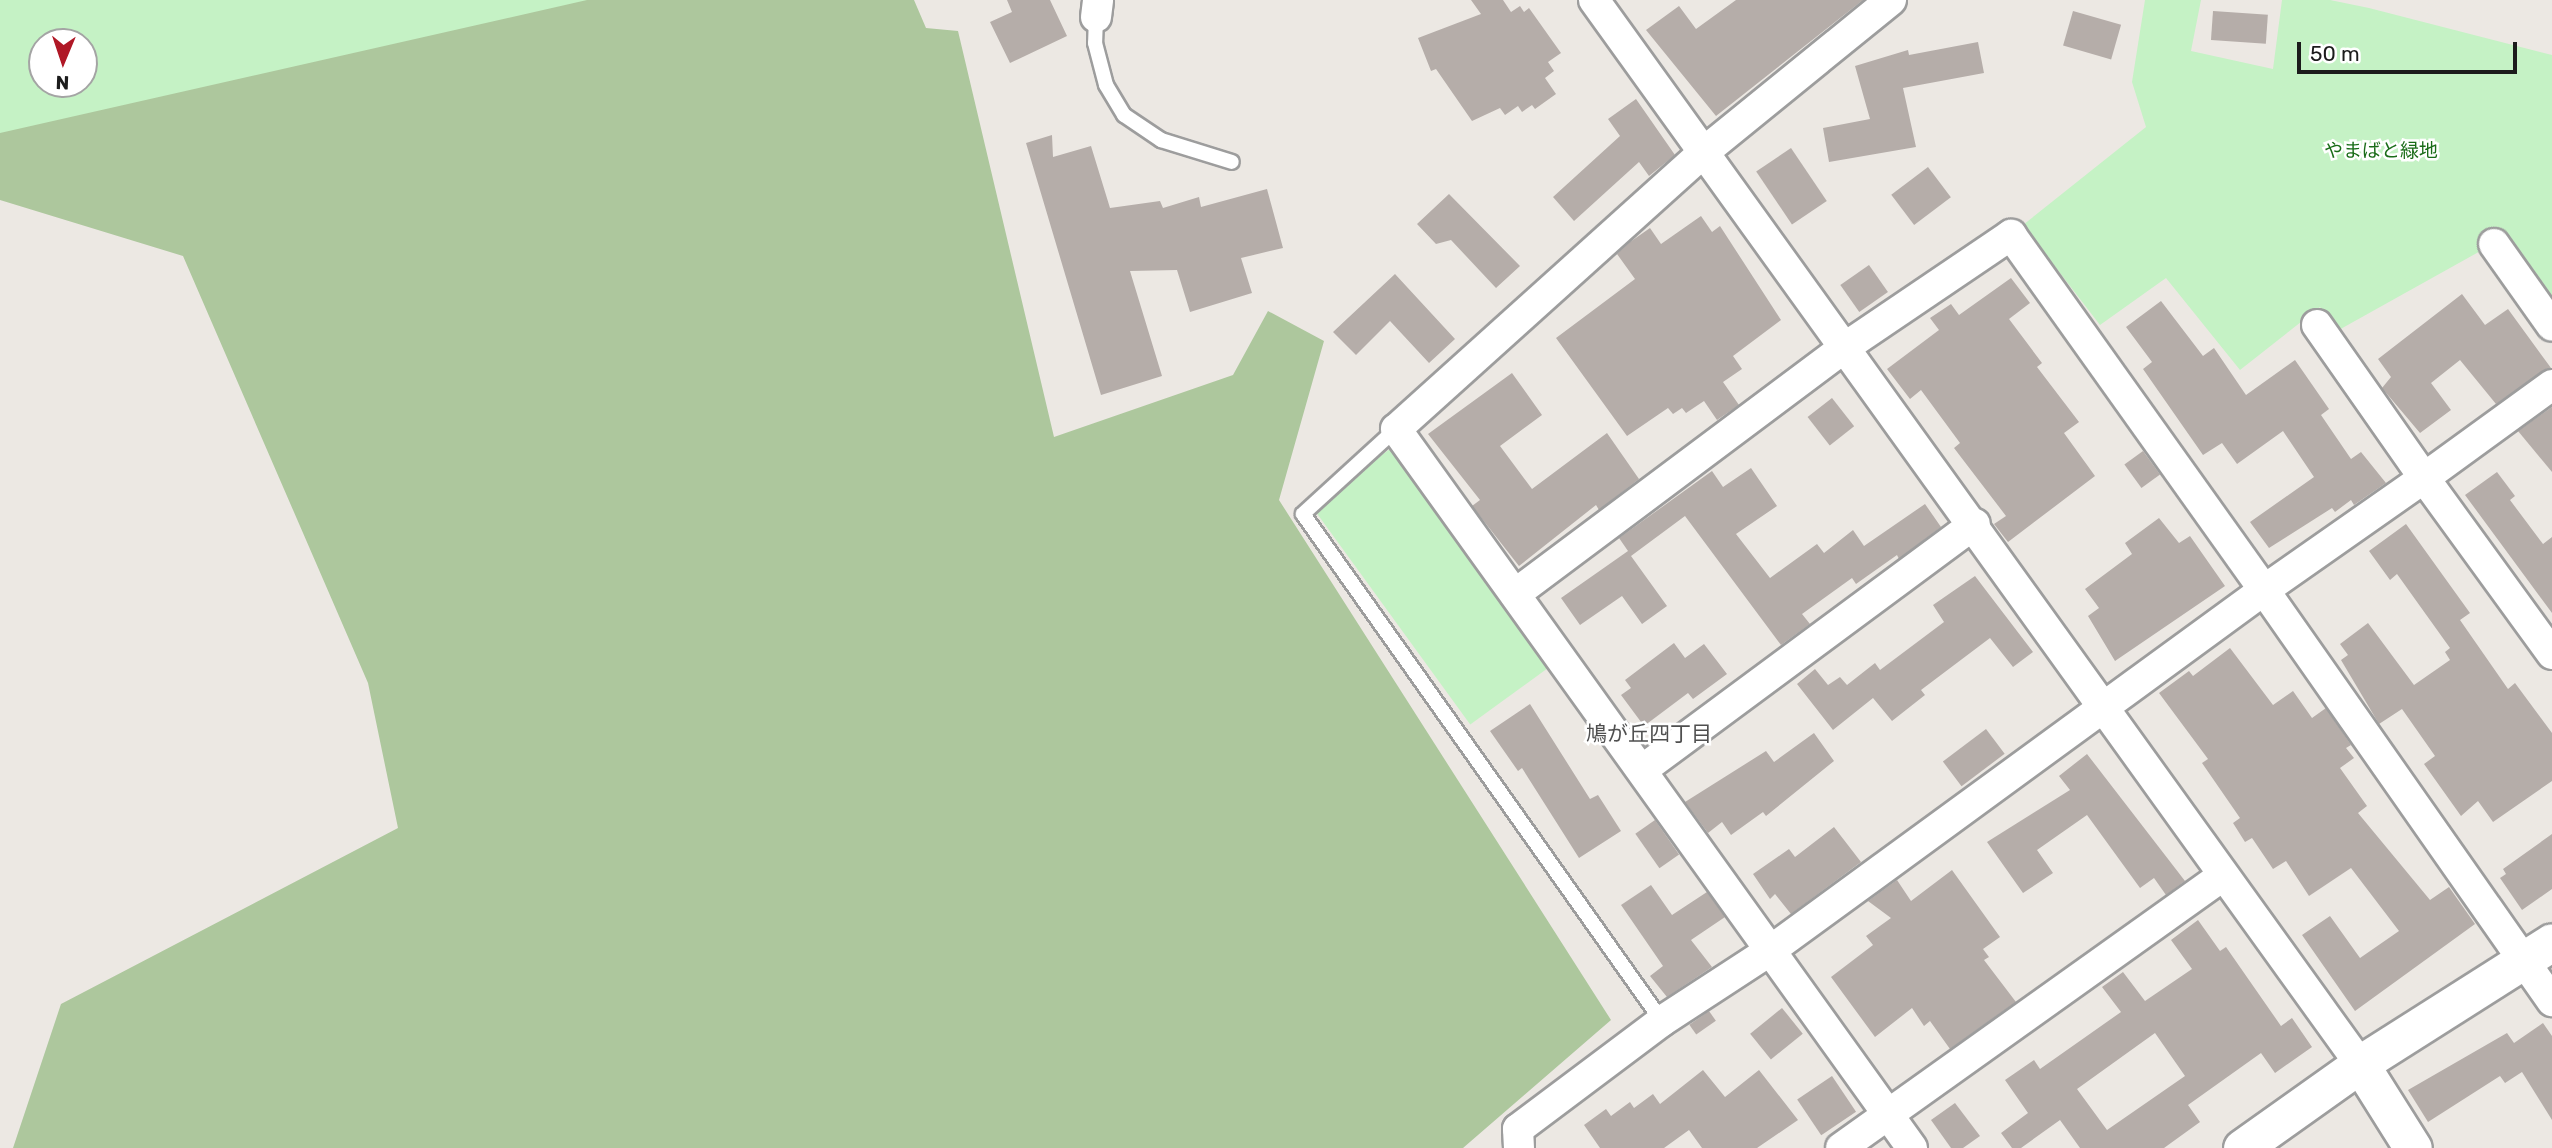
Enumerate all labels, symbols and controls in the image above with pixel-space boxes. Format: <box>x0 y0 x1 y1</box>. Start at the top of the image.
north arrow <box>28 28 98 98</box>
scale bar <box>2300 28 2520 72</box>
text: 50 m <box>2310 41 2360 66</box>
text: N <box>55 71 70 94</box>
park label: やまばと緑地 <box>2324 140 2438 162</box>
district label: 鳩が丘四丁目 <box>1586 721 1712 747</box>

